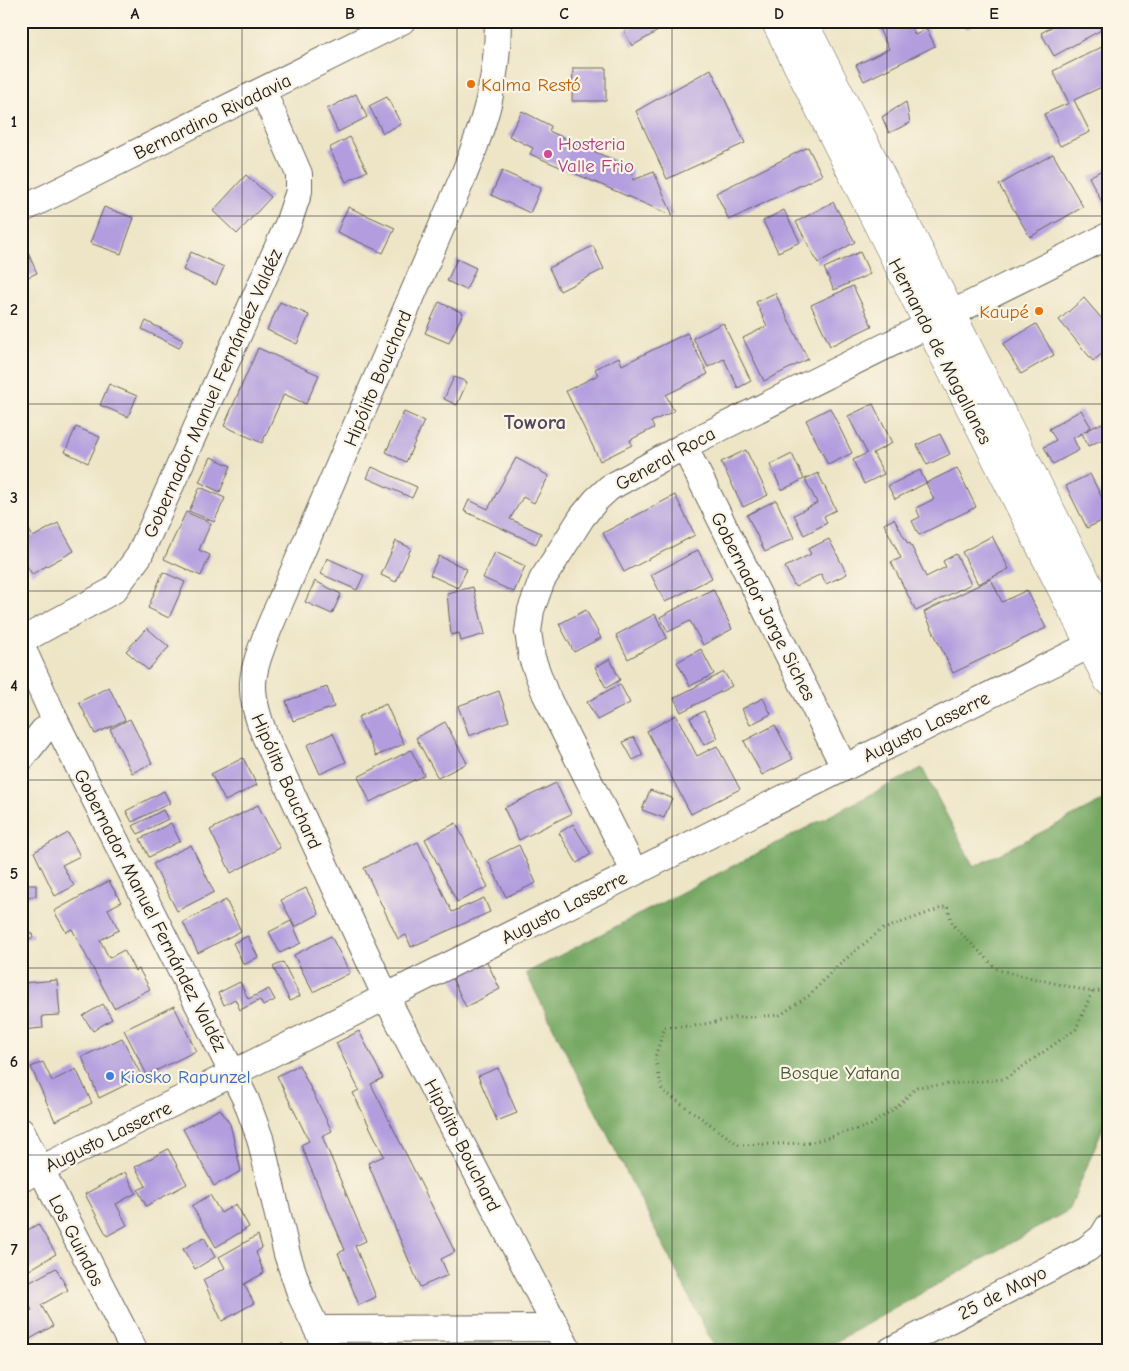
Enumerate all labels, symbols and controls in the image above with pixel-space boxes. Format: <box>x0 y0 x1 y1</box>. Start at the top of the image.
text: A <box>131 5 140 23</box>
text: B <box>345 5 355 23</box>
text: C <box>559 5 569 23</box>
text: D <box>774 5 784 23</box>
text: E <box>989 5 999 23</box>
street label: Bernardino Rivadavia <box>130 69 295 165</box>
place label: Kalma Restó <box>481 74 581 96</box>
marker: Kalma Restó <box>465 78 477 90</box>
text: 1 <box>11 113 17 131</box>
place label: Hosteria Valle Frio <box>558 133 634 177</box>
marker: Hosteria Valle Frio <box>542 148 554 160</box>
street label: Gobernador Manuel Fernández Valdéz <box>139 245 287 541</box>
street label: Hernando de Magallanes <box>884 255 997 448</box>
text: 2 <box>10 301 18 319</box>
place label: Kaupé <box>979 301 1029 323</box>
marker: Kaupé <box>1033 305 1045 317</box>
street label: Hipólito Bouchard <box>339 307 417 450</box>
district label: Towora <box>504 410 566 434</box>
street label: General Roca <box>612 422 719 495</box>
text: 3 <box>10 489 18 507</box>
street label: Gobernador Jorge Siches <box>706 509 820 704</box>
text: 4 <box>10 677 18 695</box>
street label: Augusto Lasserre <box>860 687 993 767</box>
street label: Hipólito Bouchard <box>246 710 326 852</box>
street label: Gobernador Manuel Fernández Valdéz <box>69 766 231 1055</box>
text: 5 <box>10 865 18 883</box>
street label: Augusto Lasserre <box>498 867 631 949</box>
text: 6 <box>10 1053 18 1071</box>
park label: Bosque Yatana <box>780 1062 900 1084</box>
place label: Kiosko Rapunzel <box>120 1066 251 1088</box>
marker: Kiosko Rapunzel <box>104 1070 116 1082</box>
street label: Hipólito Bouchard <box>419 1076 505 1215</box>
street label: Augusto Lasserre <box>42 1097 175 1177</box>
street label: Los Guindos <box>44 1191 109 1290</box>
text: 7 <box>10 1241 18 1259</box>
street label: 25 de Mayo <box>954 1261 1050 1325</box>

